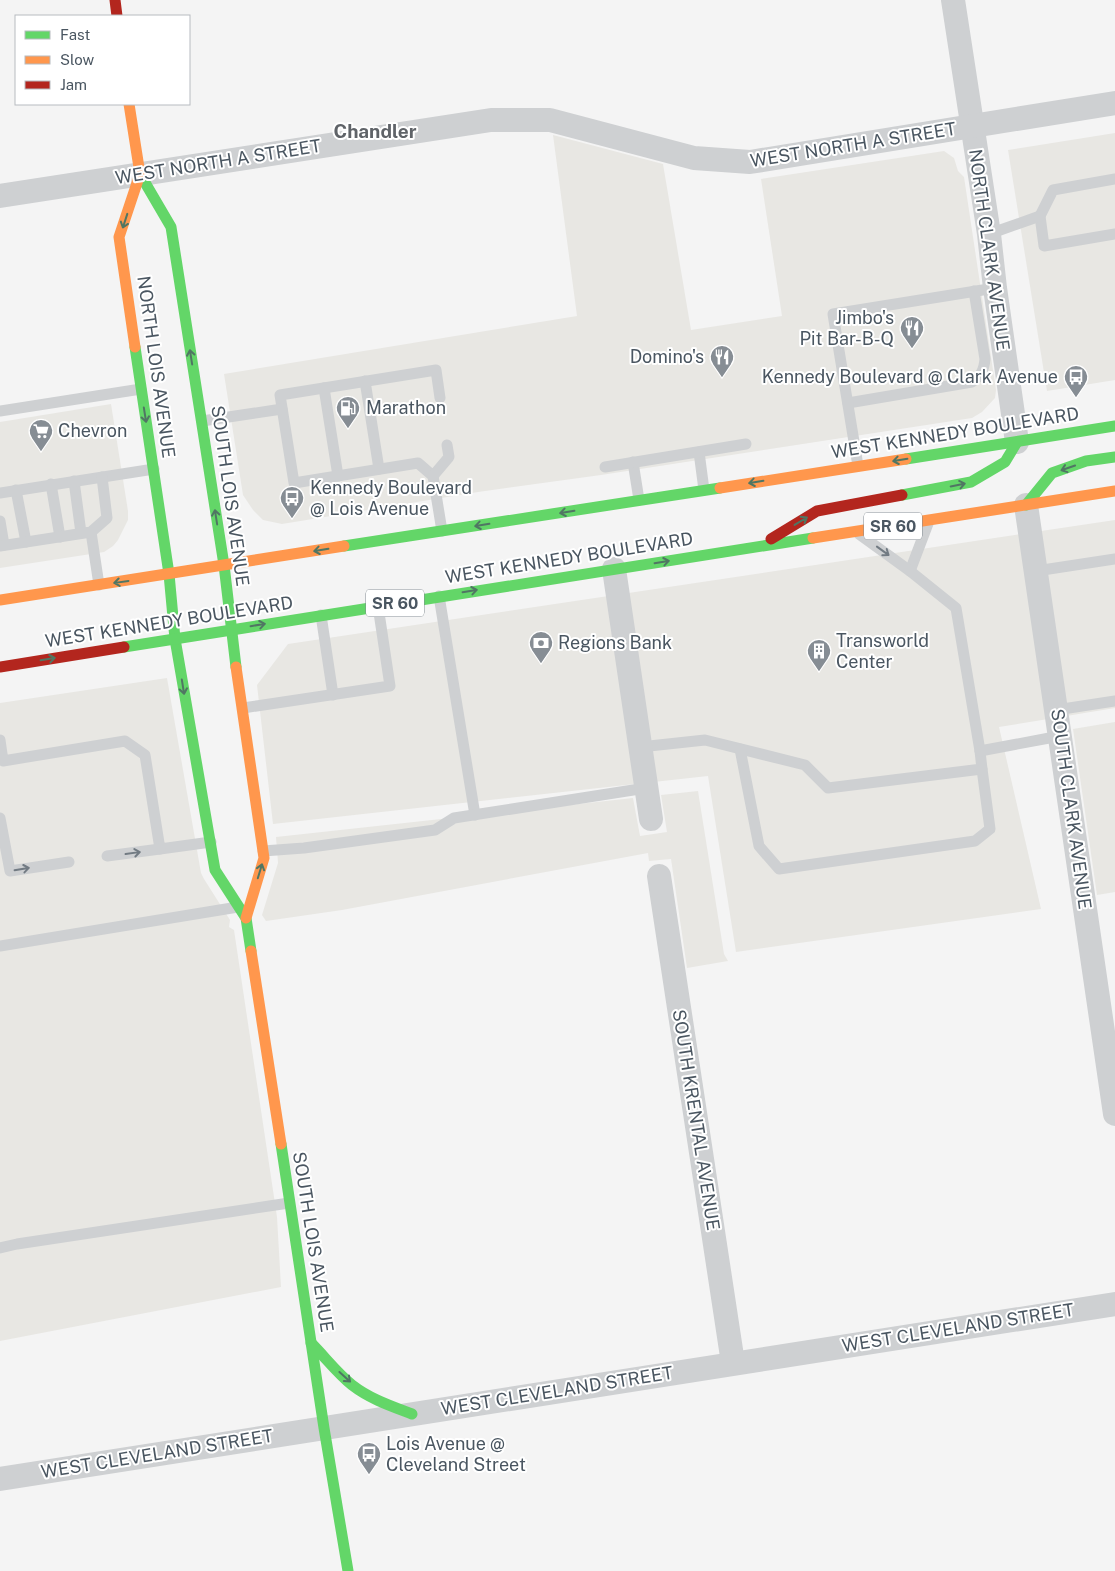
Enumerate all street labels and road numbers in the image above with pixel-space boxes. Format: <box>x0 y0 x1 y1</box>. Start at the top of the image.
street label: WEST NORTH A STREET <box>749 118 958 171</box>
street label: WEST NORTH A STREET <box>114 135 323 188</box>
street label: NORTH CLARK AVENUE <box>965 148 1014 352</box>
street label: NORTH LOIS AVENUE <box>133 274 180 459</box>
street label: WEST KENNEDY BOULEVARD <box>829 403 1080 462</box>
street label: SOUTH LOIS AVENUE <box>207 404 254 588</box>
road number: SR 60 <box>864 512 922 540</box>
street label: WEST KENNEDY BOULEVARD <box>443 528 694 587</box>
road number: SR 60 <box>366 590 424 616</box>
street label: WEST KENNEDY BOULEVARD <box>43 592 294 651</box>
street label: SOUTH CLARK AVENUE <box>1047 707 1096 911</box>
street label: SOUTH KRENTAL AVENUE <box>669 1008 724 1232</box>
street label: SOUTH LOIS AVENUE <box>289 1150 338 1334</box>
street label: WEST CLEVELAND STREET <box>840 1299 1076 1356</box>
street label: WEST CLEVELAND STREET <box>439 1362 675 1419</box>
street label: WEST CLEVELAND STREET <box>39 1425 275 1482</box>

